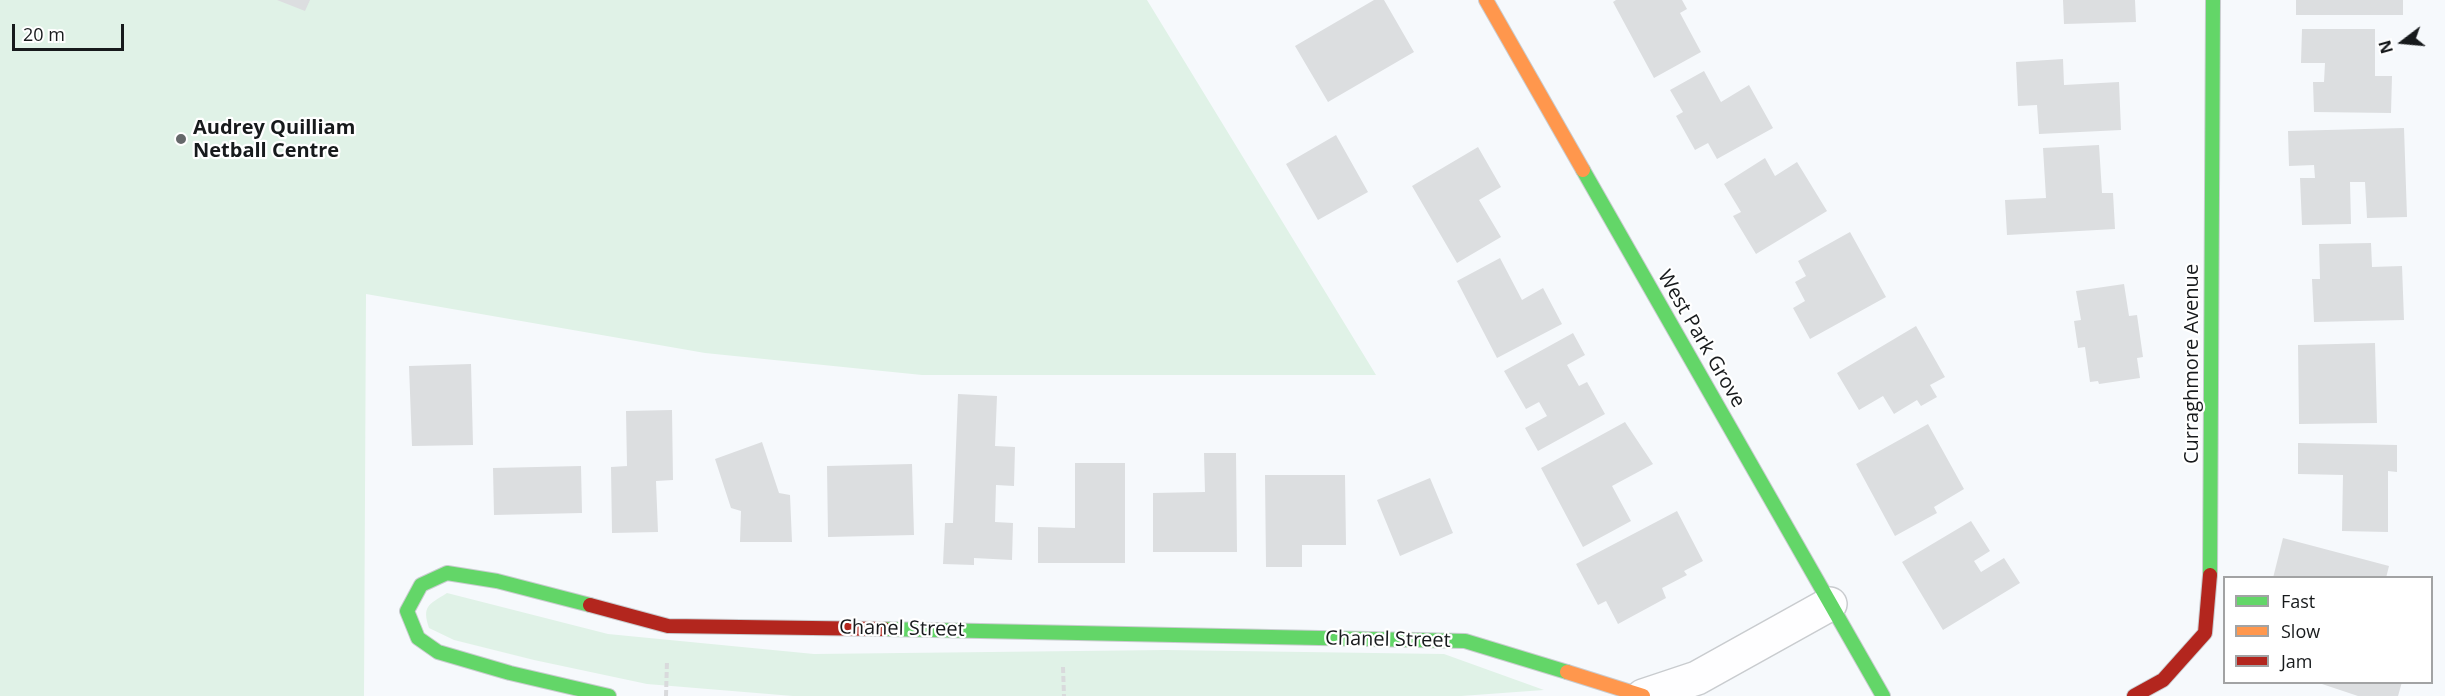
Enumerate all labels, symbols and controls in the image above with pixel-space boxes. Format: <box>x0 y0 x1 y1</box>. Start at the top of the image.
scale bar <box>15 12 128 50</box>
north arrow <box>2373 12 2433 72</box>
text: 20 m <box>23 22 65 46</box>
text: N <box>2373 38 2398 56</box>
place label: Audrey Quilliam Netball Centre <box>193 116 355 163</box>
marker: Audrey Quilliam Netball Centre <box>174 132 188 146</box>
street label: Curraghmore Avenue <box>2180 264 2204 464</box>
street label: West Park Grove <box>1652 266 1750 412</box>
legend <box>2223 576 2433 684</box>
text: Fast <box>2281 589 2315 613</box>
street label: Chanel Street <box>839 616 965 642</box>
text: Slow <box>2281 619 2320 643</box>
street label: Chanel Street <box>1325 627 1451 653</box>
text: Jam <box>2281 649 2313 673</box>

